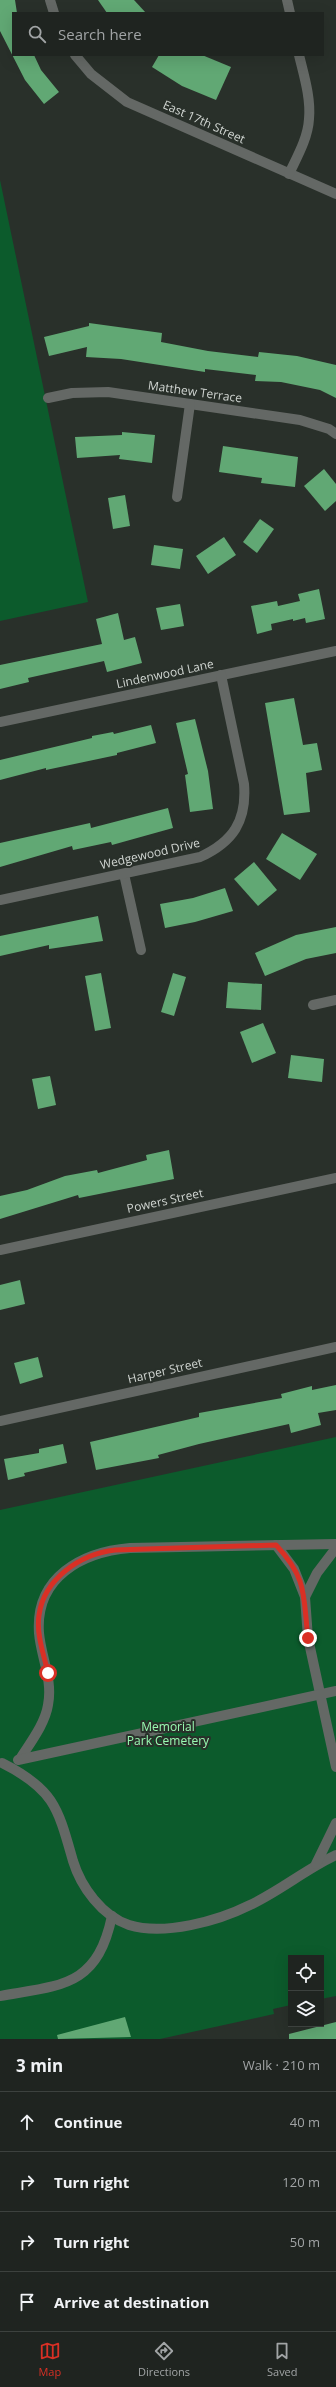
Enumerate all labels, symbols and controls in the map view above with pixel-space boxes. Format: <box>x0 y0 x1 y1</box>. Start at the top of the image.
search box <box>12 12 324 56</box>
icon: search <box>26 23 48 45</box>
text: Search here <box>58 24 142 44</box>
street label: East 17th Street <box>160 96 248 147</box>
street label: Matthew Terrace <box>147 376 243 407</box>
street label: Lindenwood Lane <box>115 655 215 692</box>
street label: Wedgewood Drive <box>98 834 202 873</box>
street label: Powers Street <box>125 1184 205 1217</box>
street label: Harper Street <box>126 1354 204 1387</box>
route end <box>299 1629 317 1647</box>
route start <box>39 1664 57 1682</box>
park label: Memorial Park Cemetery <box>127 1718 210 1749</box>
map controls <box>288 1955 324 2027</box>
button: locate <box>288 1955 324 1991</box>
button: layers <box>288 1991 324 2027</box>
text: 3 min <box>16 2054 63 2077</box>
text: Walk · 210 m <box>243 2056 320 2074</box>
icon: ahead <box>16 2111 38 2133</box>
text: Continue <box>54 2112 122 2132</box>
text: 40 m <box>290 2113 320 2131</box>
icon: right <box>16 2171 38 2193</box>
text: Turn right <box>54 2172 129 2192</box>
text: 120 m <box>282 2173 320 2191</box>
icon: right <box>16 2231 38 2253</box>
text: Turn right <box>54 2232 129 2252</box>
text: 50 m <box>290 2233 320 2251</box>
icon: arrive <box>16 2291 38 2313</box>
text: Arrive at destination <box>54 2292 209 2312</box>
tab: Map <box>38 2340 61 2379</box>
tab: Directions <box>138 2340 190 2379</box>
tab: Saved <box>267 2340 298 2379</box>

